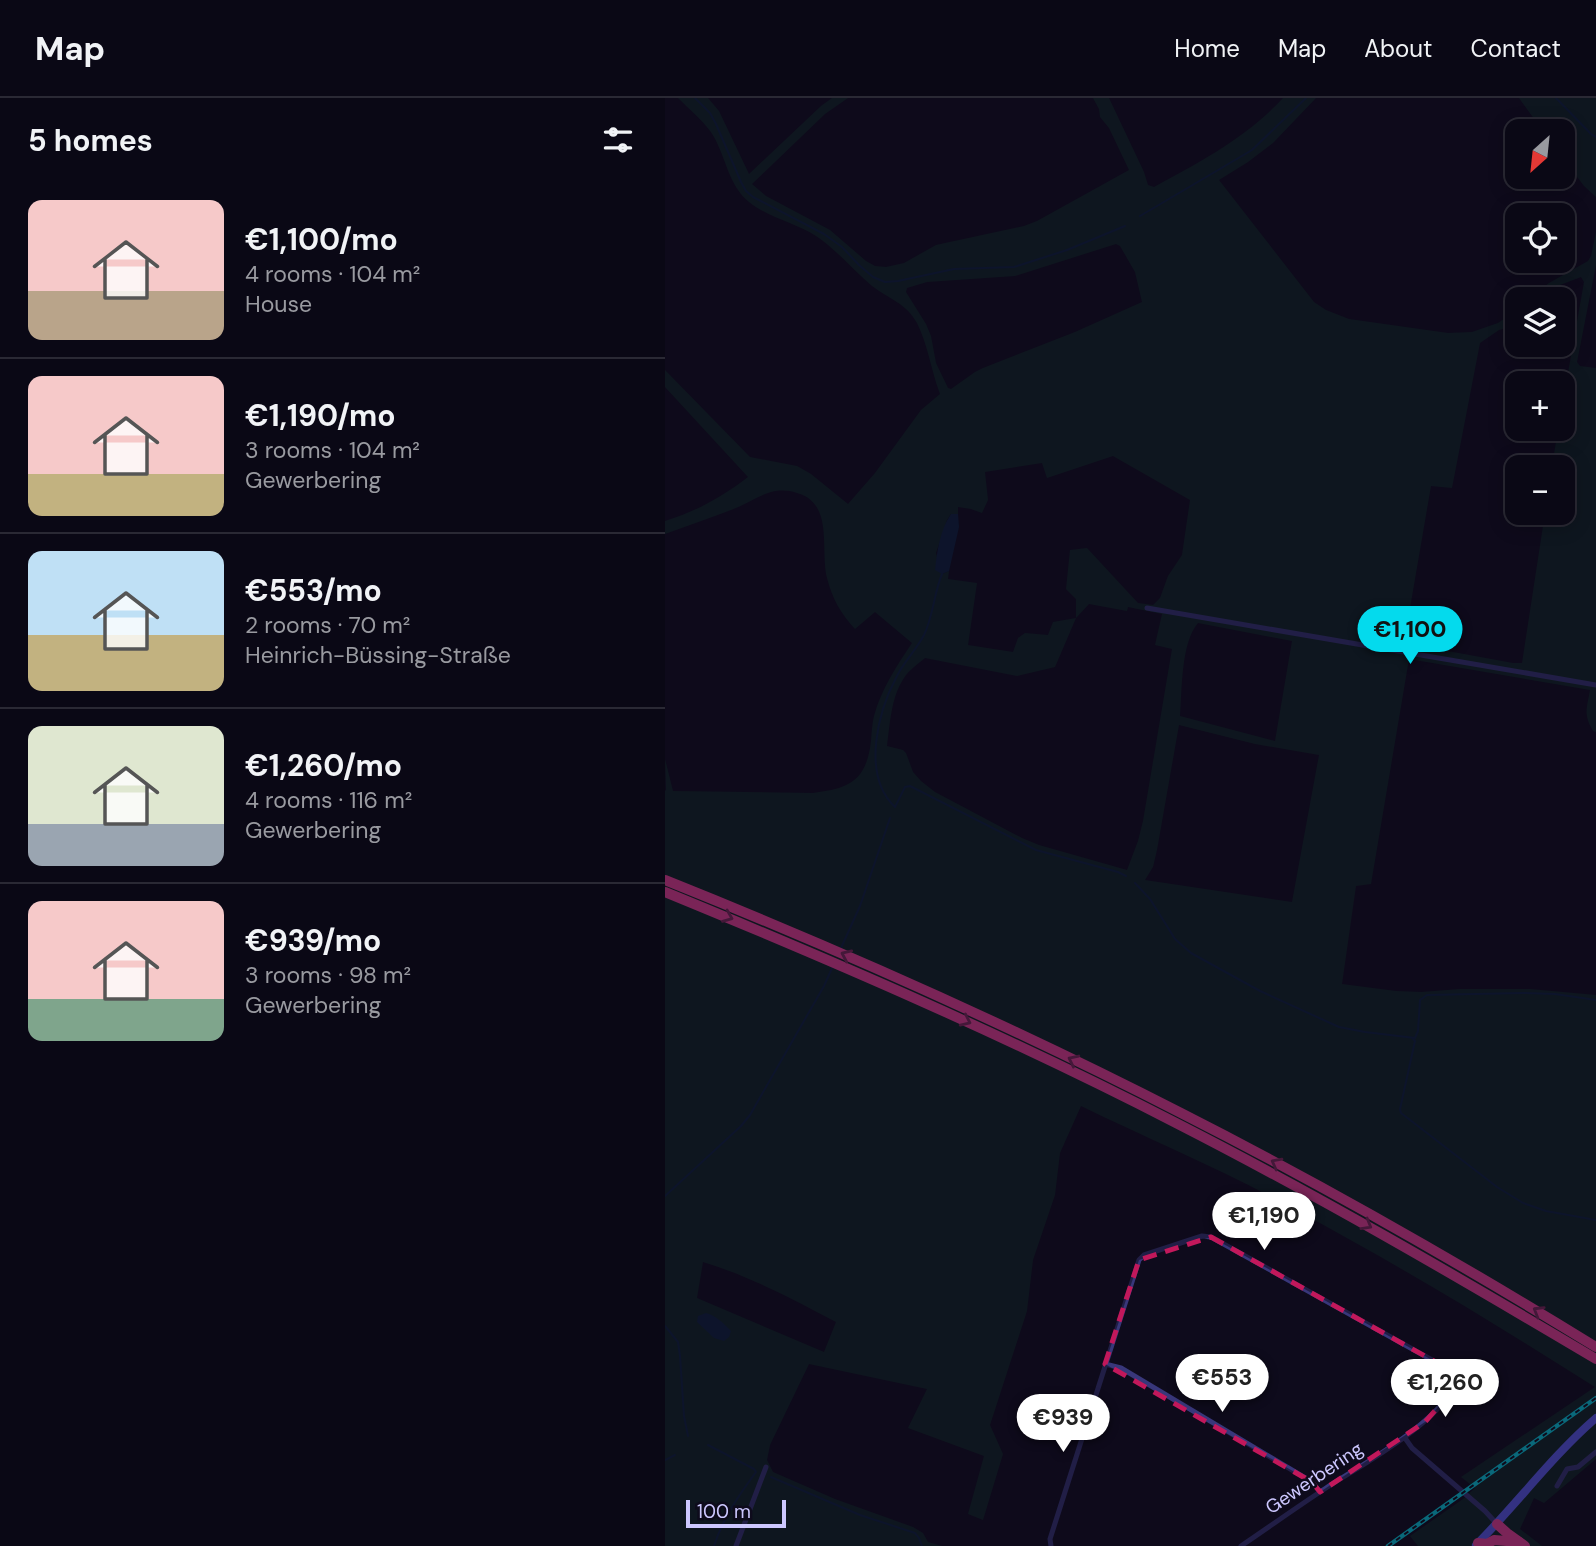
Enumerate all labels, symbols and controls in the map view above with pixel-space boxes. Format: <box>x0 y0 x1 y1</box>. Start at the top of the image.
text: Map <box>35 27 105 70</box>
text: Home <box>1174 33 1240 64</box>
text: Map <box>1278 33 1326 64</box>
text: About <box>1364 33 1433 64</box>
text: Contact <box>1471 33 1561 64</box>
north arrow <box>1505 119 1575 189</box>
map controls <box>1505 119 1575 525</box>
text: 5 homes <box>28 121 153 160</box>
icon: filters <box>599 121 637 159</box>
button: locate <box>1505 203 1575 273</box>
text: €1,100/mo <box>245 220 398 259</box>
icon: home <box>84 228 168 312</box>
text: 4 rooms · 104 m² <box>245 259 420 289</box>
button: layers <box>1505 287 1575 357</box>
text: House <box>245 289 312 319</box>
button: + <box>1505 371 1575 441</box>
text: €1,190/mo <box>245 396 396 435</box>
icon: home <box>84 404 168 488</box>
text: 3 rooms · 104 m² <box>245 435 420 465</box>
button: − <box>1505 455 1575 525</box>
text: Gewerbering <box>245 465 381 495</box>
text: €553/mo <box>245 571 382 610</box>
icon: home <box>84 579 168 663</box>
pin: €1,100 <box>1353 606 1467 666</box>
text: 2 rooms · 70 m² <box>245 610 410 640</box>
text: €1,100 <box>1374 614 1446 644</box>
text: Heinrich-Büssing-Straße <box>245 640 511 670</box>
text: €1,260/mo <box>245 746 402 785</box>
icon: home <box>84 754 168 838</box>
text: 4 rooms · 116 m² <box>245 785 412 815</box>
text: Gewerbering <box>245 815 381 845</box>
one-way arrow <box>721 909 733 923</box>
text: €939/mo <box>245 921 381 960</box>
icon: home <box>84 929 168 1013</box>
one-way arrow <box>841 949 853 963</box>
text: 3 rooms · 98 m² <box>245 960 411 990</box>
text: Gewerbering <box>245 990 381 1020</box>
one-way arrow <box>959 1013 971 1027</box>
one-way arrow <box>1068 1054 1080 1068</box>
one-way arrow <box>1271 1158 1283 1171</box>
pin: €1,190 <box>1207 1192 1321 1252</box>
text: €1,190 <box>1228 1200 1300 1230</box>
one-way arrow <box>1359 1216 1372 1229</box>
one-way arrow <box>1532 1307 1545 1320</box>
pin: €553 <box>1181 1354 1263 1414</box>
pin: €1,260 <box>1388 1360 1502 1419</box>
text: €553 <box>1192 1362 1252 1392</box>
text: €1,260 <box>1407 1367 1483 1397</box>
pin: €939 <box>1022 1394 1104 1454</box>
text: €939 <box>1033 1402 1093 1432</box>
street label: Gewerbering <box>1260 1436 1368 1520</box>
scale bar <box>686 1497 786 1529</box>
text: 100 m <box>697 1499 751 1524</box>

